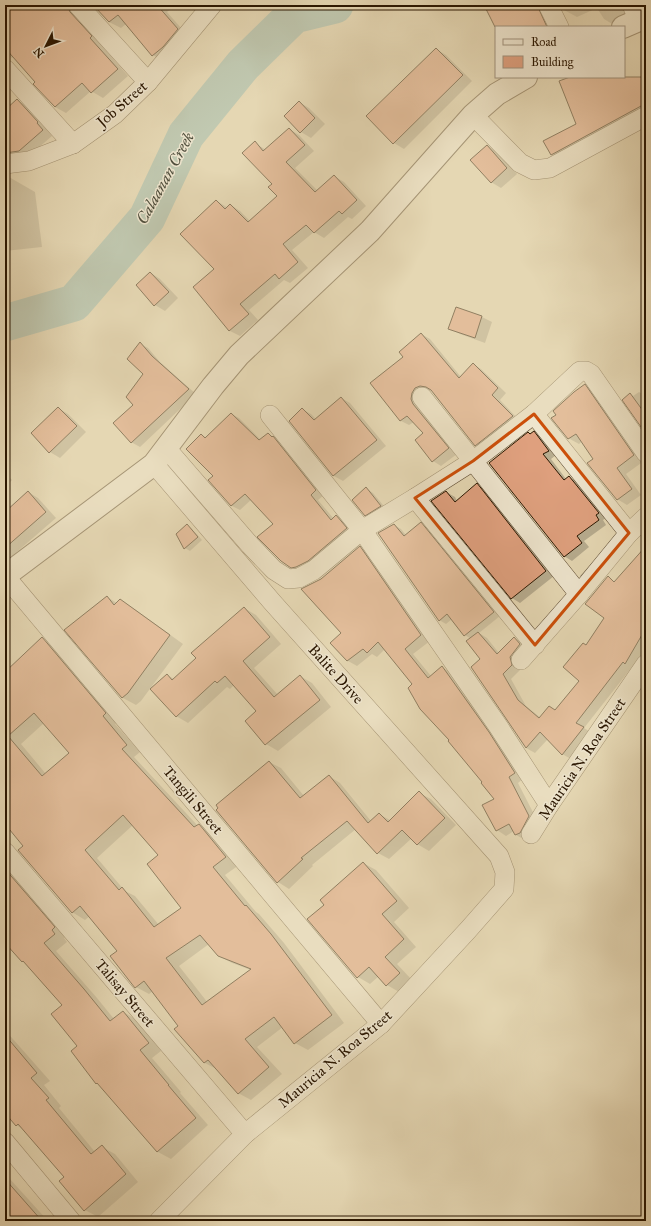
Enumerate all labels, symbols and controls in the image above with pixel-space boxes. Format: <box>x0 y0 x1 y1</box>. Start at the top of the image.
north arrow <box>26 26 66 66</box>
legend <box>495 26 625 78</box>
text: Road <box>531 35 557 49</box>
text: N <box>31 44 47 60</box>
text: Building <box>531 55 574 70</box>
street label: Job Street <box>91 77 152 133</box>
water label: Calaanan Creek <box>132 129 198 227</box>
street label: Balite Drive <box>305 641 367 707</box>
street label: Mauricia N. Roa Street <box>535 694 630 823</box>
street label: Tangili Street <box>159 762 227 838</box>
street label: Talisay Street <box>91 955 159 1031</box>
street label: Mauricia N. Roa Street <box>274 1006 396 1112</box>

